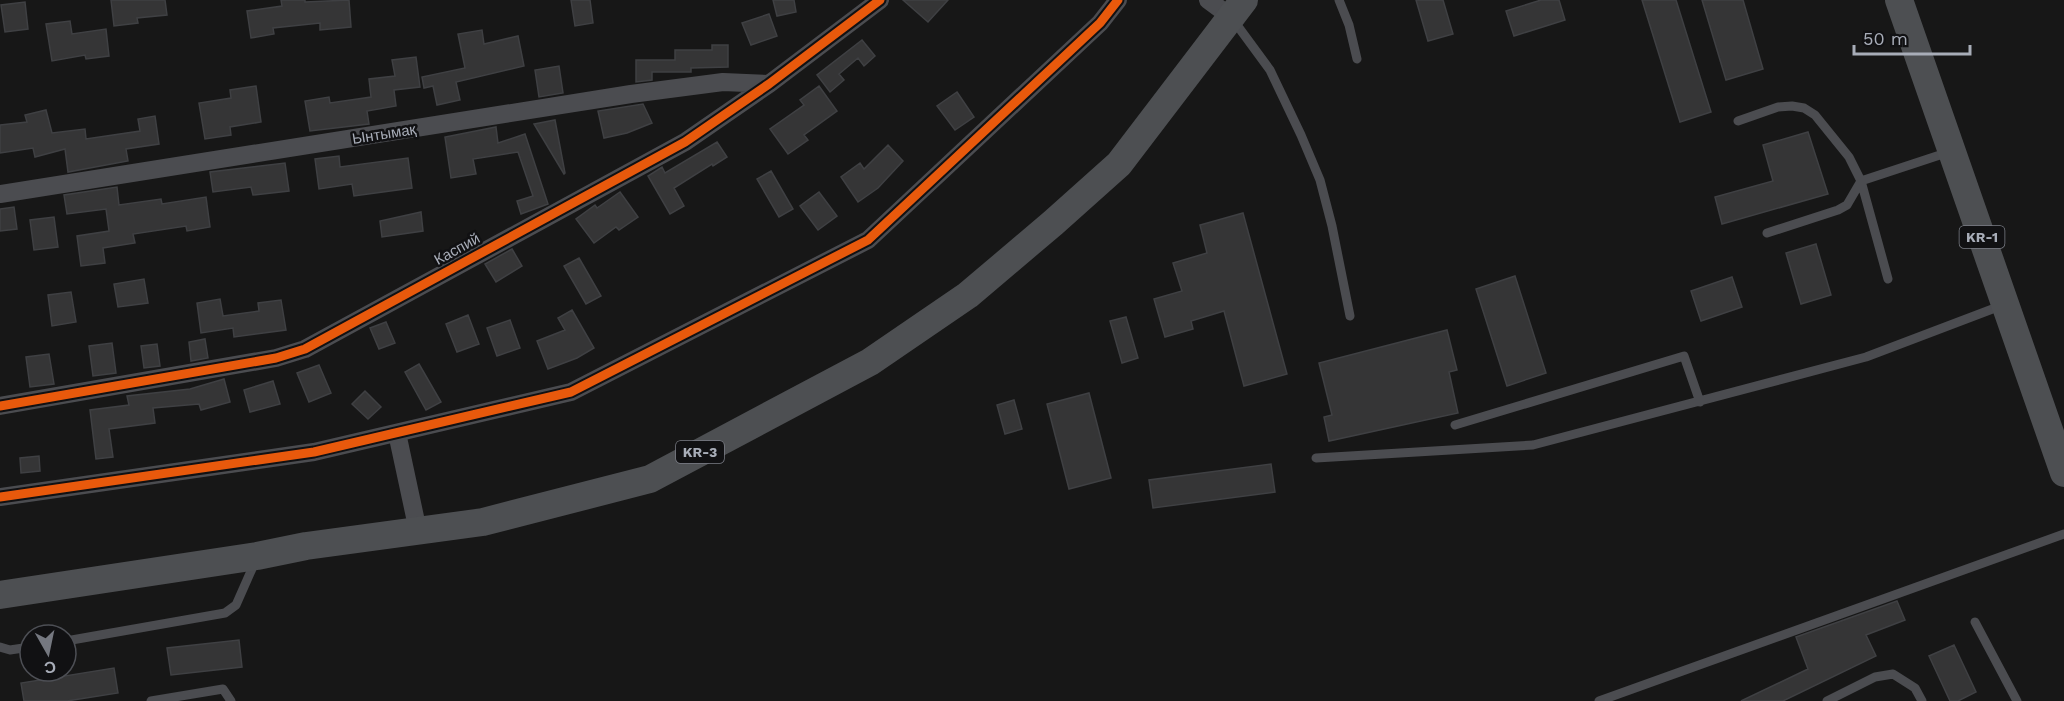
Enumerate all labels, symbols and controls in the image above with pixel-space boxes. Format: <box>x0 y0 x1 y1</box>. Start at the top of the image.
scale bar <box>1854 18 1970 56</box>
text: 50 m <box>1863 28 1908 49</box>
street label: Ынтымақ <box>351 120 418 148</box>
road number: KR-1 <box>1960 226 2004 248</box>
street label: Каспий <box>431 229 483 269</box>
road number: KR-3 <box>676 441 724 463</box>
north arrow <box>18 623 78 683</box>
text: С <box>43 657 57 678</box>

